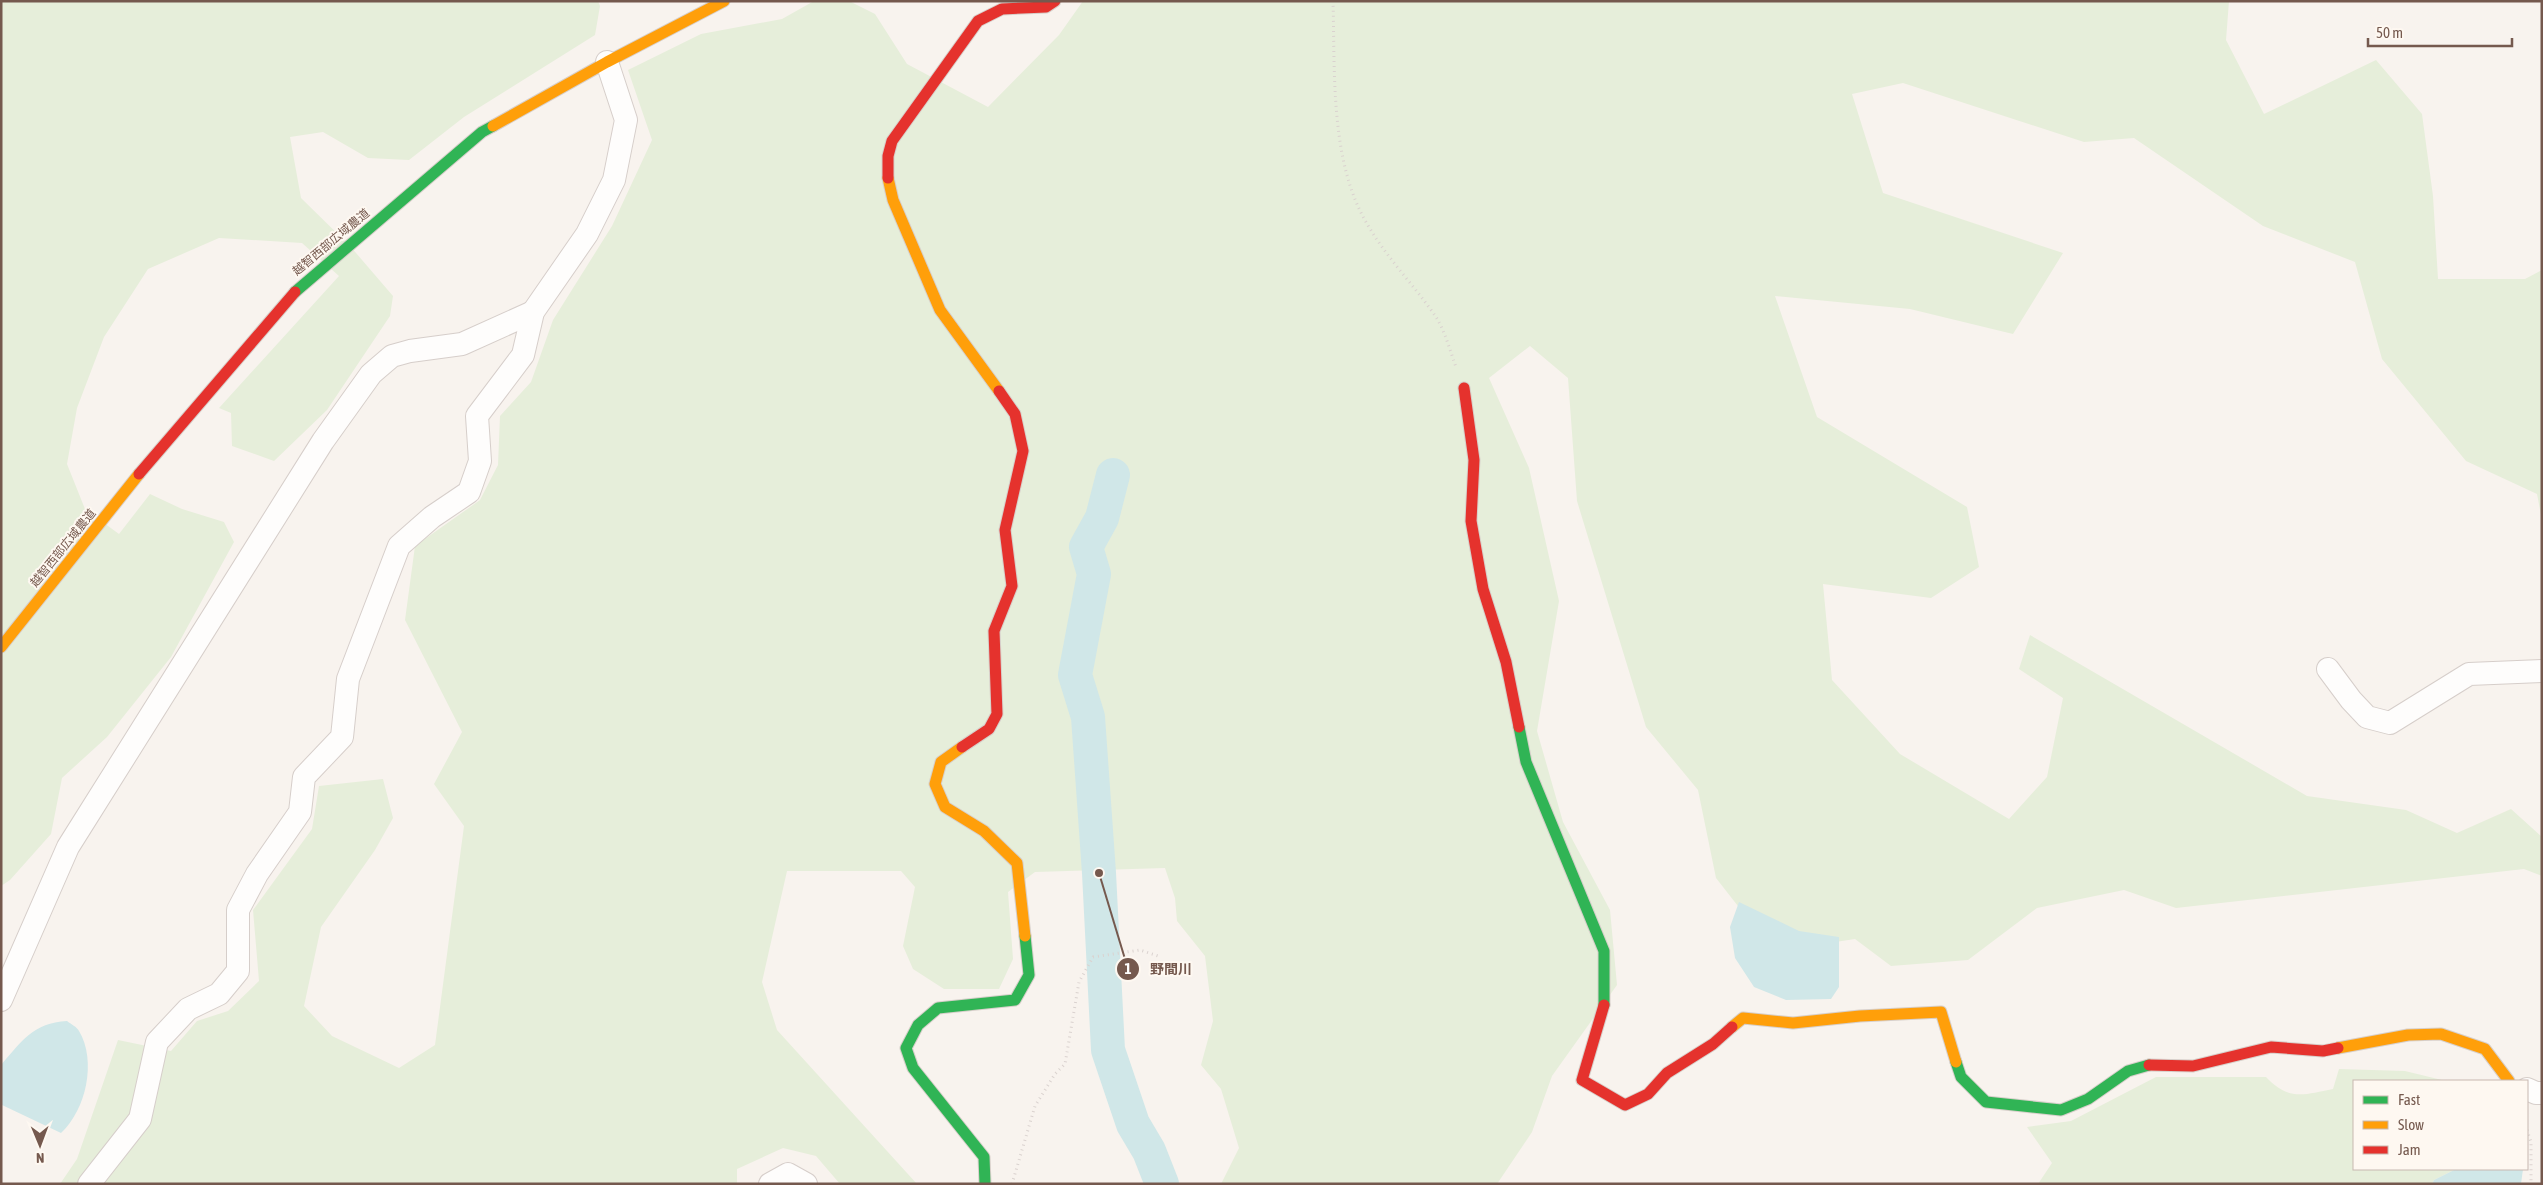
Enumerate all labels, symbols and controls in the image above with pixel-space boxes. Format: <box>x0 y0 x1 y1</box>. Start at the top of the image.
scale bar <box>2368 15 2512 47</box>
text: 50 m <box>2376 24 2403 41</box>
street label: 越智西部広域農道 <box>290 206 372 278</box>
street label: 越智西部広域農道 <box>27 506 99 590</box>
callout: 野間川 <box>1115 954 1202 983</box>
text: 1 <box>1124 960 1132 977</box>
text: 野間川 <box>1150 961 1192 977</box>
legend <box>2353 1080 2528 1170</box>
text: Fast <box>2398 1091 2420 1108</box>
text: Slow <box>2398 1116 2424 1133</box>
north arrow <box>15 1120 65 1170</box>
text: Jam <box>2398 1141 2421 1158</box>
text: N <box>36 1150 44 1166</box>

